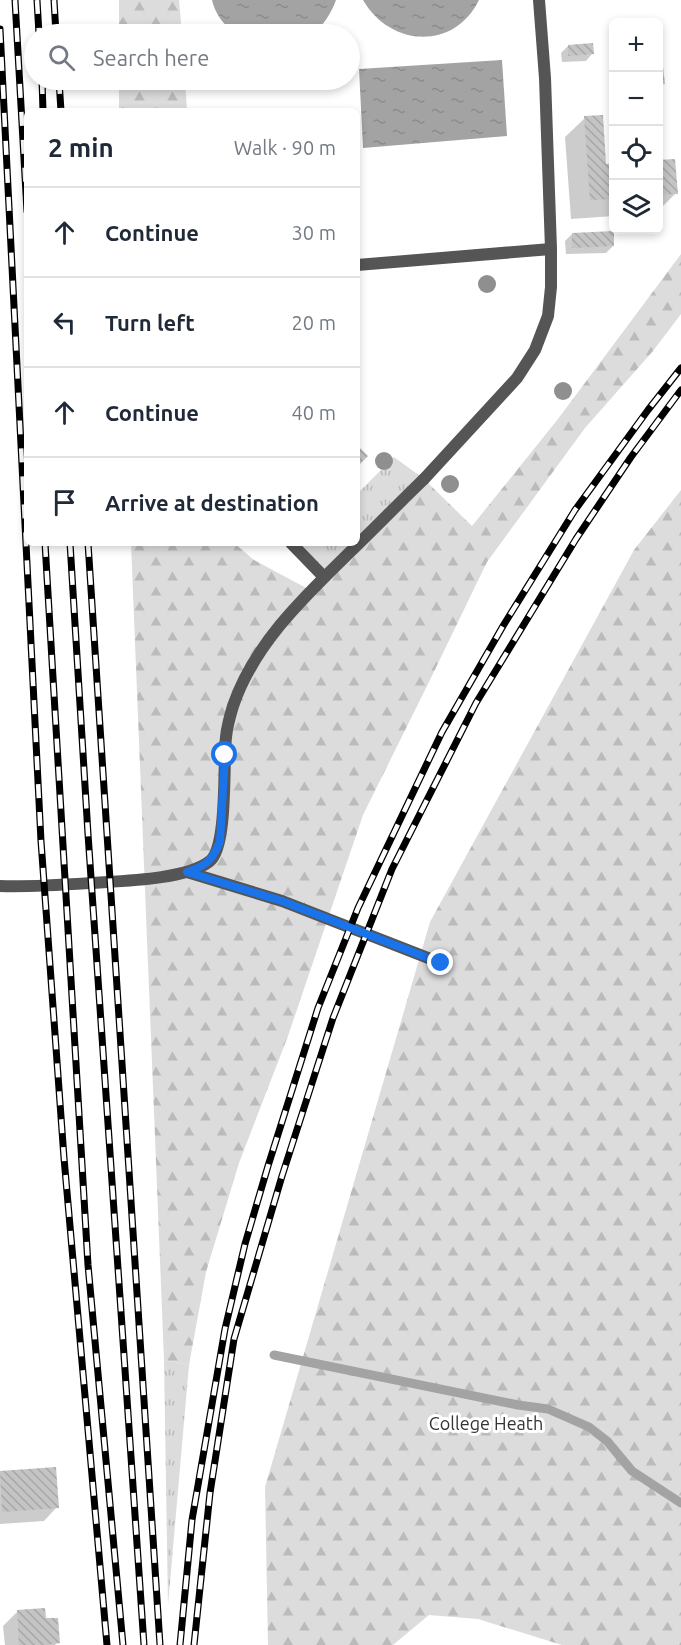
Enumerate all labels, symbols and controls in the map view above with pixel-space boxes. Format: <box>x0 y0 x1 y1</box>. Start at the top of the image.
map controls <box>609 18 663 234</box>
button: + <box>609 18 663 72</box>
search box <box>24 24 360 90</box>
icon: search <box>45 41 78 74</box>
text: Search here <box>93 45 209 70</box>
button: − <box>609 72 663 126</box>
button: locate <box>609 126 663 180</box>
text: 2 min <box>48 133 114 162</box>
text: Walk · 90 m <box>234 136 336 159</box>
button: layers <box>609 180 663 234</box>
icon: ahead <box>48 216 81 249</box>
text: Continue <box>105 220 199 245</box>
text: 30 m <box>292 221 336 244</box>
icon: left <box>48 306 81 339</box>
text: Turn left <box>105 310 195 335</box>
text: 20 m <box>292 311 336 334</box>
icon: ahead <box>48 396 81 429</box>
text: Continue <box>105 400 199 425</box>
text: 40 m <box>292 401 336 424</box>
icon: arrive <box>48 486 81 519</box>
text: Arrive at destination <box>105 490 319 515</box>
route start <box>211 741 237 767</box>
route end <box>427 949 453 975</box>
park label: College Heath <box>429 1413 543 1433</box>

